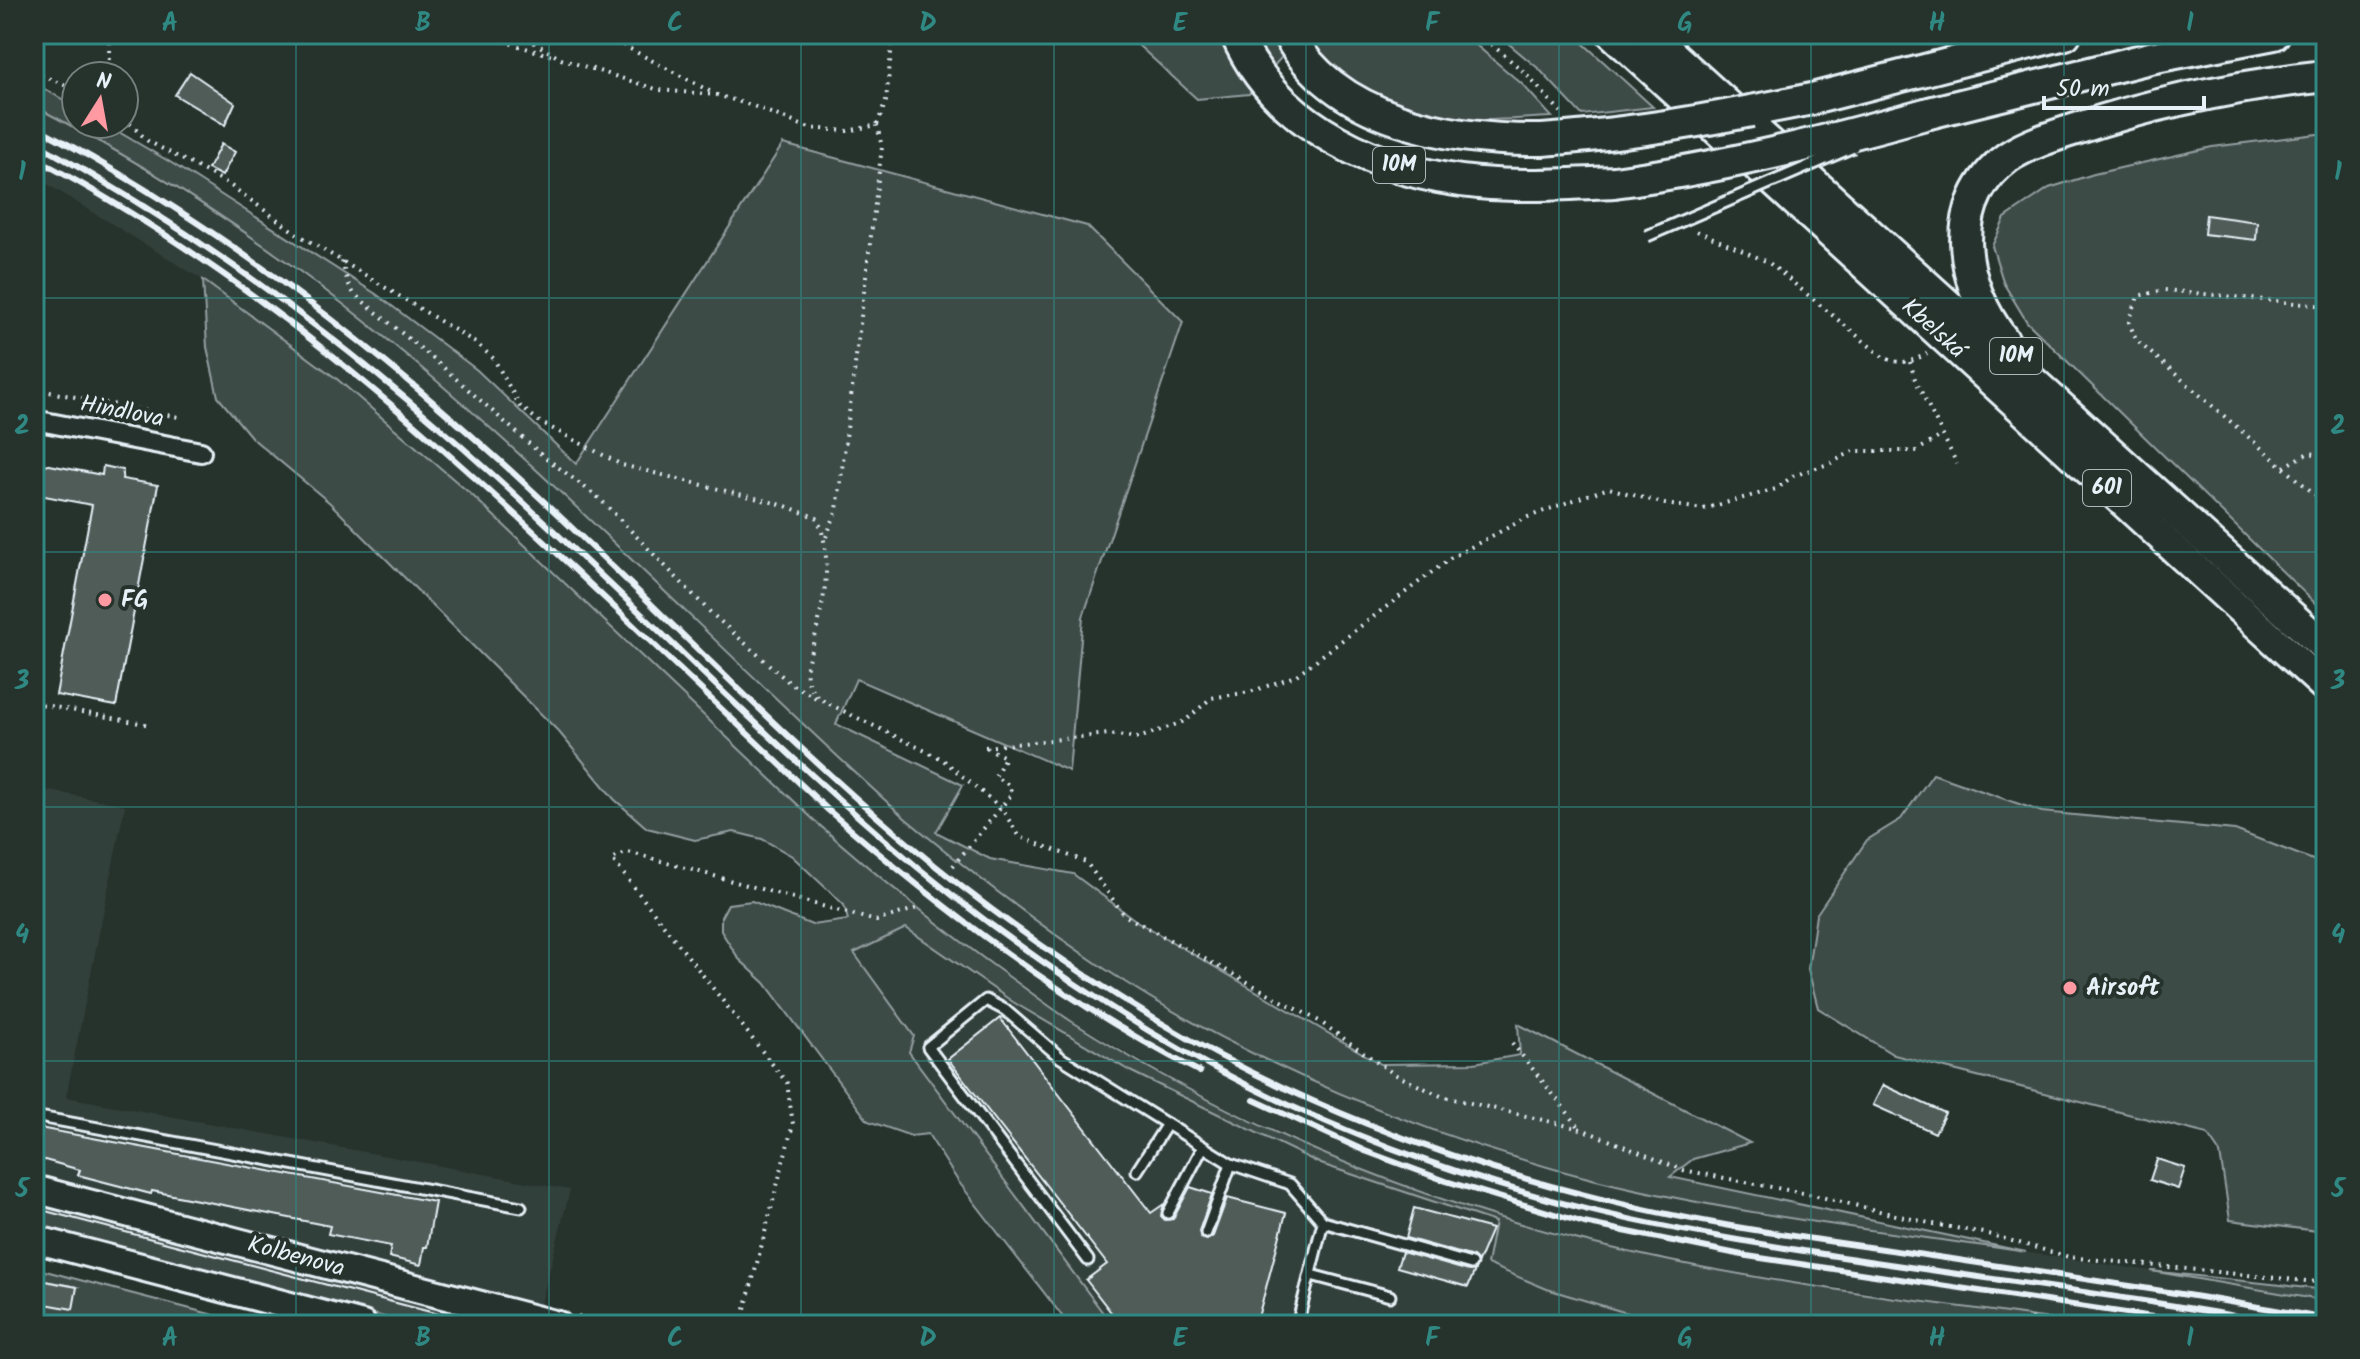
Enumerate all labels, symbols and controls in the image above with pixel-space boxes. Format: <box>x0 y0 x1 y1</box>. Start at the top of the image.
text: A <box>162 3 178 45</box>
text: B <box>415 3 431 45</box>
text: C <box>667 3 683 45</box>
text: D <box>919 3 937 45</box>
text: E <box>1173 3 1189 45</box>
text: F <box>1425 3 1441 45</box>
text: G <box>1677 3 1693 45</box>
text: H <box>1929 3 1946 45</box>
text: I <box>2186 3 2194 45</box>
north arrow <box>60 60 140 140</box>
scale bar <box>2044 60 2204 110</box>
text: N <box>93 64 114 101</box>
text: 50 m <box>2056 70 2110 109</box>
road number: 10M <box>1373 147 1425 183</box>
text: 1 <box>18 152 26 194</box>
text: 1 <box>2334 152 2342 194</box>
street label: Kbelská <box>1892 289 1976 371</box>
road number: 10M <box>1990 338 2042 374</box>
street label: Hindlova <box>77 385 167 439</box>
text: 2 <box>14 406 30 448</box>
text: 2 <box>2330 406 2346 448</box>
road number: 601 <box>2083 470 2131 506</box>
place label: FG <box>121 581 148 620</box>
marker: FG <box>96 591 114 609</box>
text: 3 <box>14 661 29 703</box>
text: 3 <box>2330 661 2345 703</box>
text: 4 <box>15 915 29 957</box>
text: 4 <box>2331 915 2345 957</box>
place label: Airsoft <box>2086 969 2161 1008</box>
marker: Airsoft <box>2061 979 2079 997</box>
text: 5 <box>14 1169 30 1211</box>
text: 5 <box>2330 1169 2346 1211</box>
street label: Kolbenova <box>243 1225 349 1289</box>
text: A <box>162 1318 178 1359</box>
text: B <box>415 1318 431 1359</box>
text: C <box>667 1318 683 1359</box>
text: D <box>919 1318 937 1359</box>
text: E <box>1173 1318 1189 1359</box>
text: F <box>1425 1318 1441 1359</box>
text: G <box>1677 1318 1693 1359</box>
text: H <box>1929 1318 1946 1359</box>
text: I <box>2186 1318 2194 1359</box>

